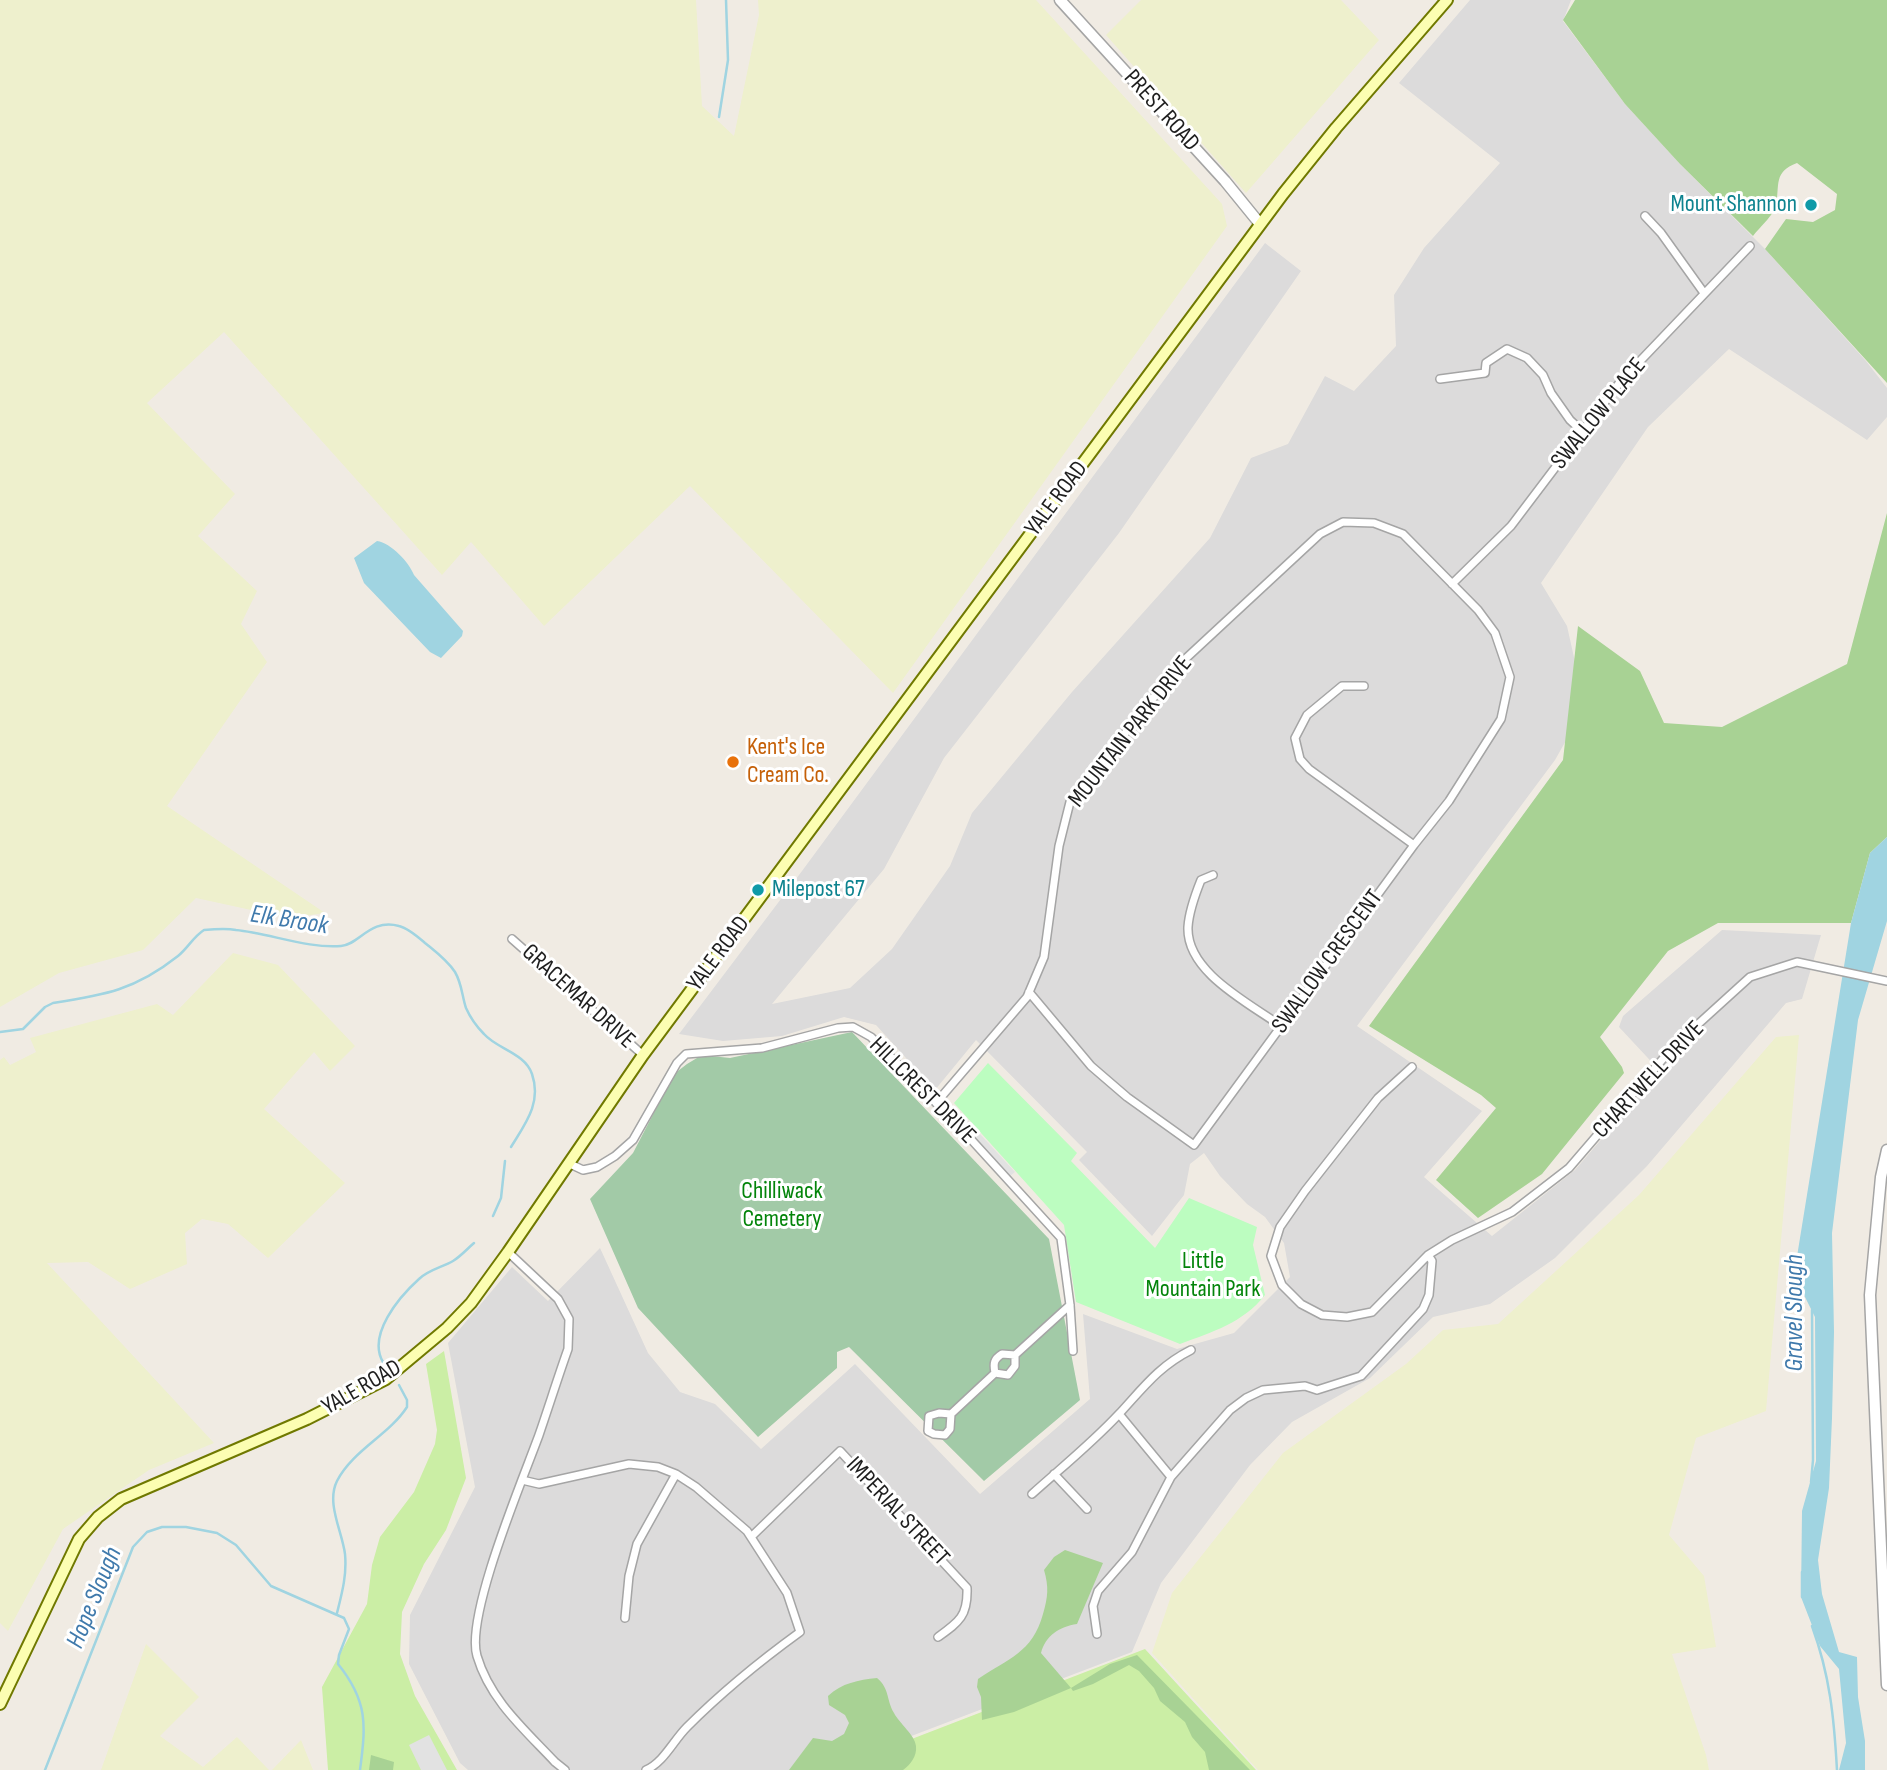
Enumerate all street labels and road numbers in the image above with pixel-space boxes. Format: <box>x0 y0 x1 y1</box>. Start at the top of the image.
street label: PREST ROAD <box>1117 64 1205 158</box>
street label: SWALLOW PLACE <box>1545 353 1653 475</box>
street label: YALE ROAD <box>1019 456 1095 542</box>
street label: MOUNTAIN PARK DRIVE <box>1063 651 1199 813</box>
street label: SWALLOW CRESCENT <box>1266 885 1390 1039</box>
street label: YALE ROAD <box>681 911 757 997</box>
street label: GRACEMAR DRIVE <box>515 939 641 1055</box>
street label: CHARTWELL DRIVE <box>1587 1015 1711 1145</box>
street label: HILLCREST DRIVE <box>863 1032 981 1150</box>
street label: YALE ROAD <box>317 1354 407 1422</box>
street label: IMPERIAL STREET <box>839 1452 955 1572</box>

